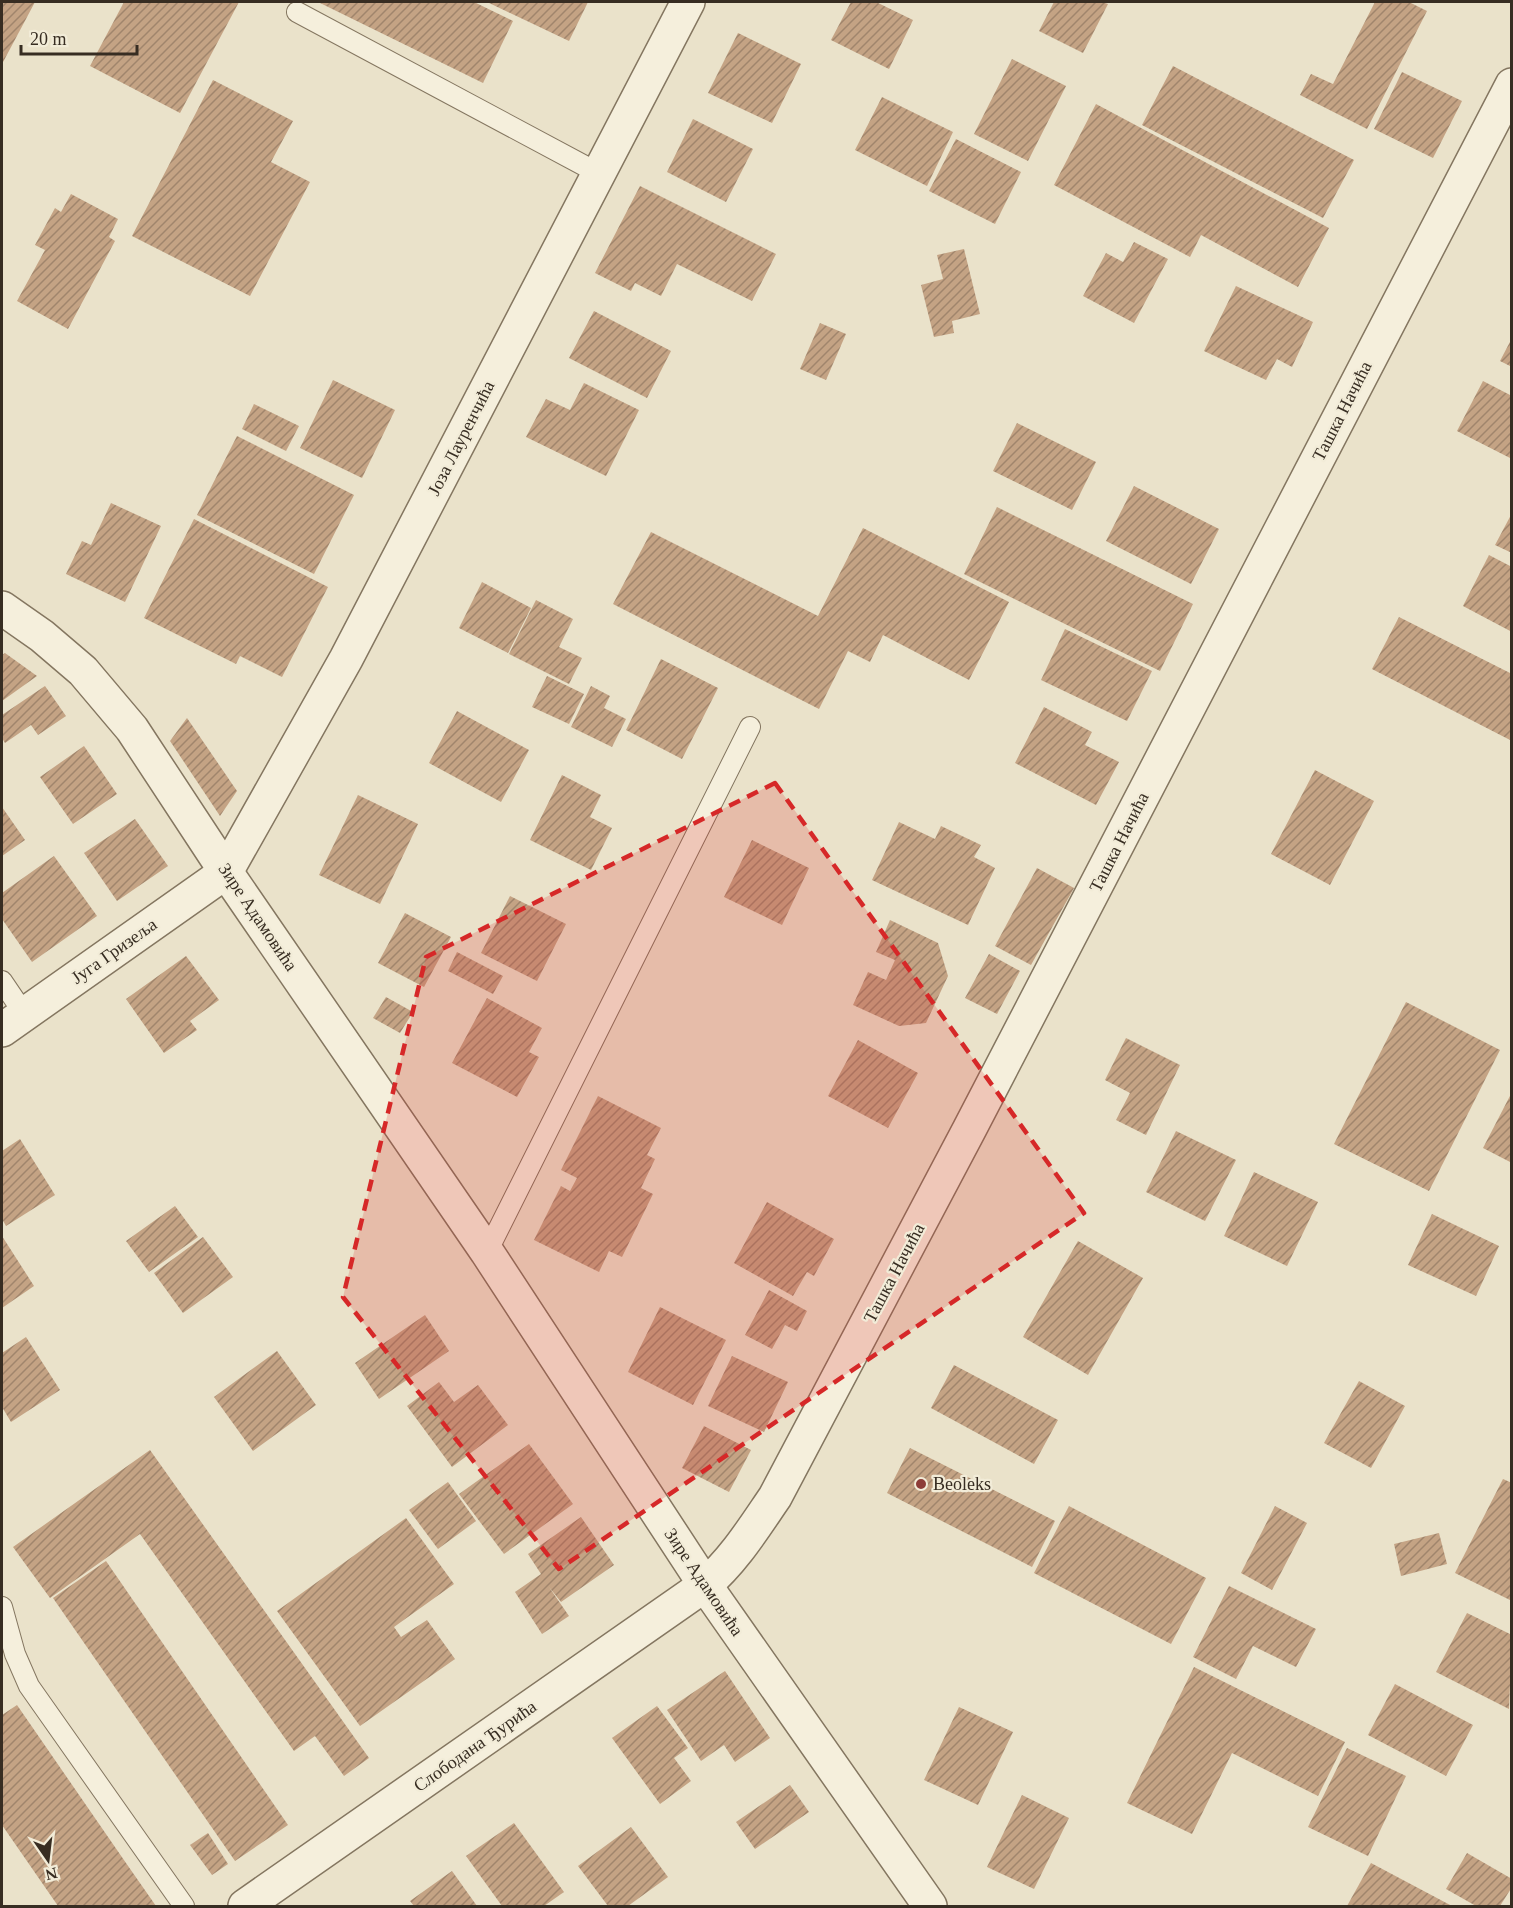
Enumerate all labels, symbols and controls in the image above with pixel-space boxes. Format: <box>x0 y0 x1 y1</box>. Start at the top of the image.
scale bar <box>21 18 136 56</box>
text: 20 m <box>30 29 67 49</box>
street label: Ташка Начића <box>1308 358 1376 464</box>
street label: Јоза Лауренчића <box>423 377 499 499</box>
street label: Ташка Начића <box>1085 789 1153 895</box>
street label: Зире Адамовића <box>215 859 301 975</box>
street label: Југа Гризеља <box>67 914 161 988</box>
street label: Ташка Начића <box>860 1220 928 1326</box>
place label: Beoleks <box>933 1474 991 1494</box>
marker: Beoleks <box>914 1477 928 1491</box>
street label: Зире Адамовића <box>661 1524 747 1640</box>
street label: Слободана Ђурића <box>410 1696 540 1796</box>
north arrow <box>18 1830 78 1890</box>
text: N <box>43 1864 59 1884</box>

